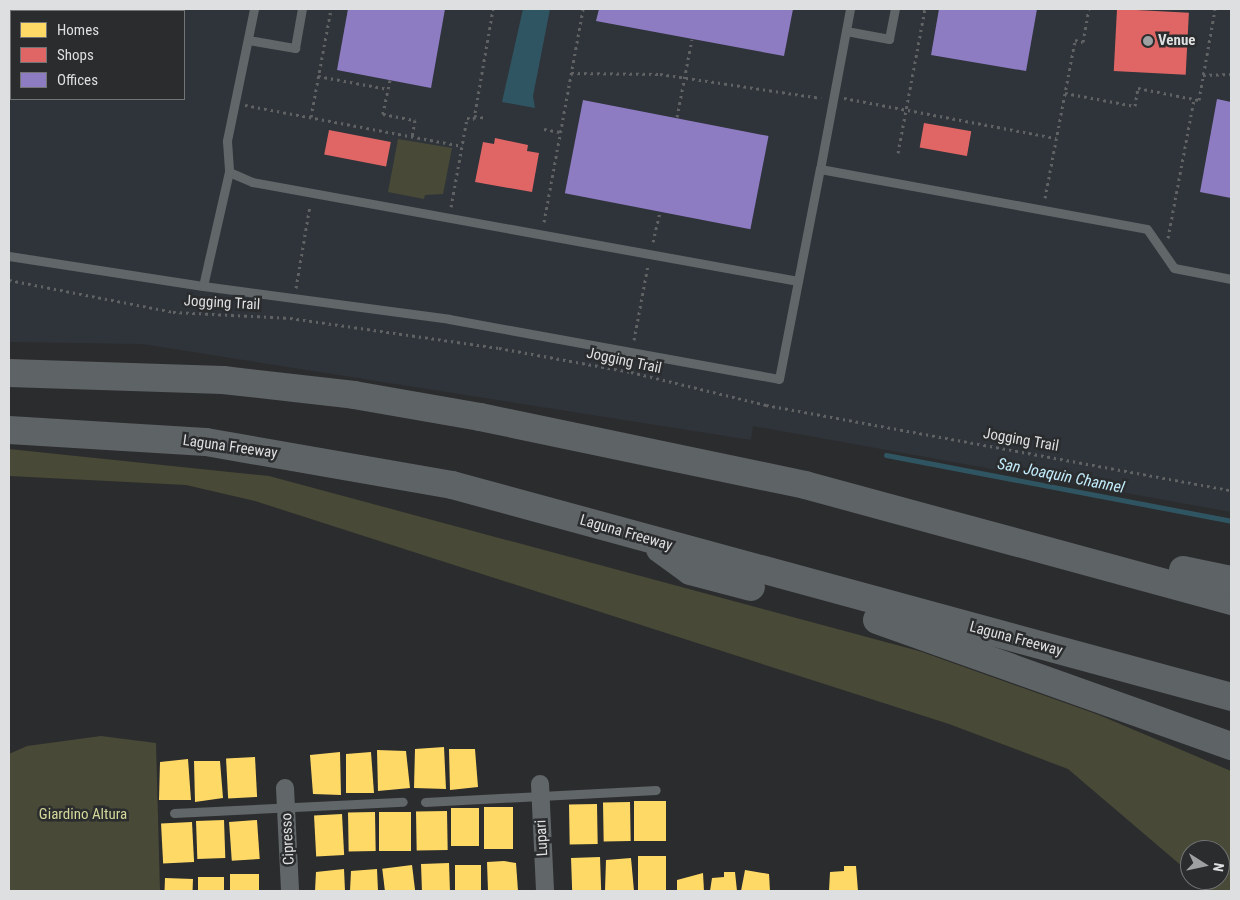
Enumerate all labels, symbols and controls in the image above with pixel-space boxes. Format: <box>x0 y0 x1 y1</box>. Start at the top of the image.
legend <box>10 10 185 100</box>
text: Homes <box>57 21 99 39</box>
place label: Venue <box>1158 32 1195 50</box>
marker: Venue <box>1142 35 1154 47</box>
text: Shops <box>57 46 94 64</box>
text: Offices <box>57 71 98 89</box>
street label: Jogging Trail <box>183 292 261 314</box>
street label: Jogging Trail <box>585 344 663 378</box>
street label: Jogging Trail <box>982 424 1060 456</box>
street label: Laguna Freeway <box>181 431 279 463</box>
water label: San Joaquin Channel <box>996 454 1126 498</box>
street label: Laguna Freeway <box>578 511 674 555</box>
street label: Laguna Freeway <box>968 618 1064 660</box>
park label: Giardino Altura <box>39 806 127 824</box>
street label: Cipresso <box>278 813 298 865</box>
street label: Lupari <box>532 819 552 857</box>
north arrow <box>1180 840 1230 890</box>
text: N <box>1210 862 1227 873</box>

